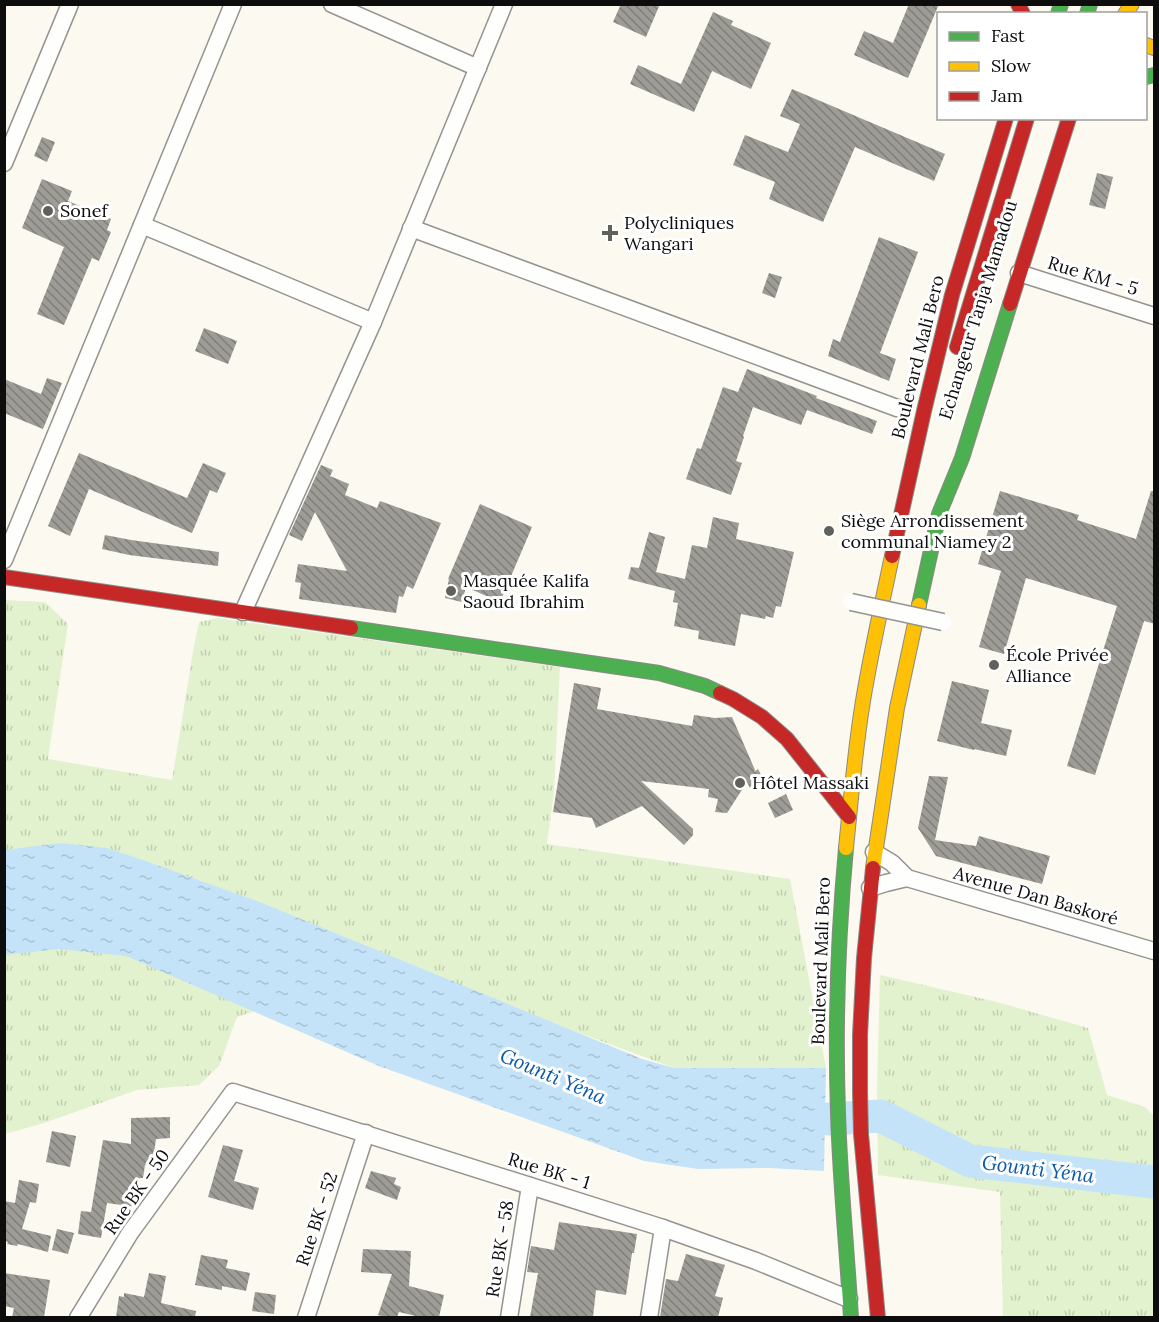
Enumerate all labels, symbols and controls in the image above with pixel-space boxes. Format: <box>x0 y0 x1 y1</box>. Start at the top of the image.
legend <box>937 12 1147 120</box>
text: Fast <box>991 24 1025 47</box>
text: Slow <box>991 54 1031 77</box>
text: Jam <box>990 84 1023 107</box>
street label: Echangeur Tanja Mamadou <box>933 197 1022 422</box>
place label: Sonef <box>60 199 109 222</box>
marker: Sonef <box>41 204 55 218</box>
place label: Polycliniques Wangari <box>624 211 734 255</box>
marker: Polycliniques Wangari <box>601 224 619 242</box>
street label: Rue KM - 5 <box>1045 251 1141 300</box>
street label: Boulevard Mali Bero <box>886 273 949 441</box>
place label: Siège Arrondissement communal Niamey 2 <box>841 509 1024 553</box>
marker: Siège Arrondissement communal Niamey 2 <box>822 524 836 538</box>
place label: Masquée Kalifa Saoud Ibrahim <box>463 569 589 613</box>
marker: Masquée Kalifa Saoud Ibrahim <box>444 584 458 598</box>
place label: École Privée Alliance <box>1005 643 1109 687</box>
marker: École Privée Alliance <box>987 658 1001 672</box>
place label: Hôtel Massaki <box>752 771 869 794</box>
marker: Hôtel Massaki <box>733 776 747 790</box>
street label: Avenue Dan Baskoré <box>950 861 1121 930</box>
street label: Boulevard Mali Bero <box>806 877 835 1045</box>
water label: Gounti Yéna <box>497 1042 610 1109</box>
street label: Rue BK - 50 <box>99 1145 174 1239</box>
street label: Rue BK - 1 <box>505 1147 593 1194</box>
water label: Gounti Yéna <box>981 1149 1095 1188</box>
street label: Rue BK - 52 <box>291 1169 343 1269</box>
street label: Rue BK - 58 <box>480 1199 519 1299</box>

